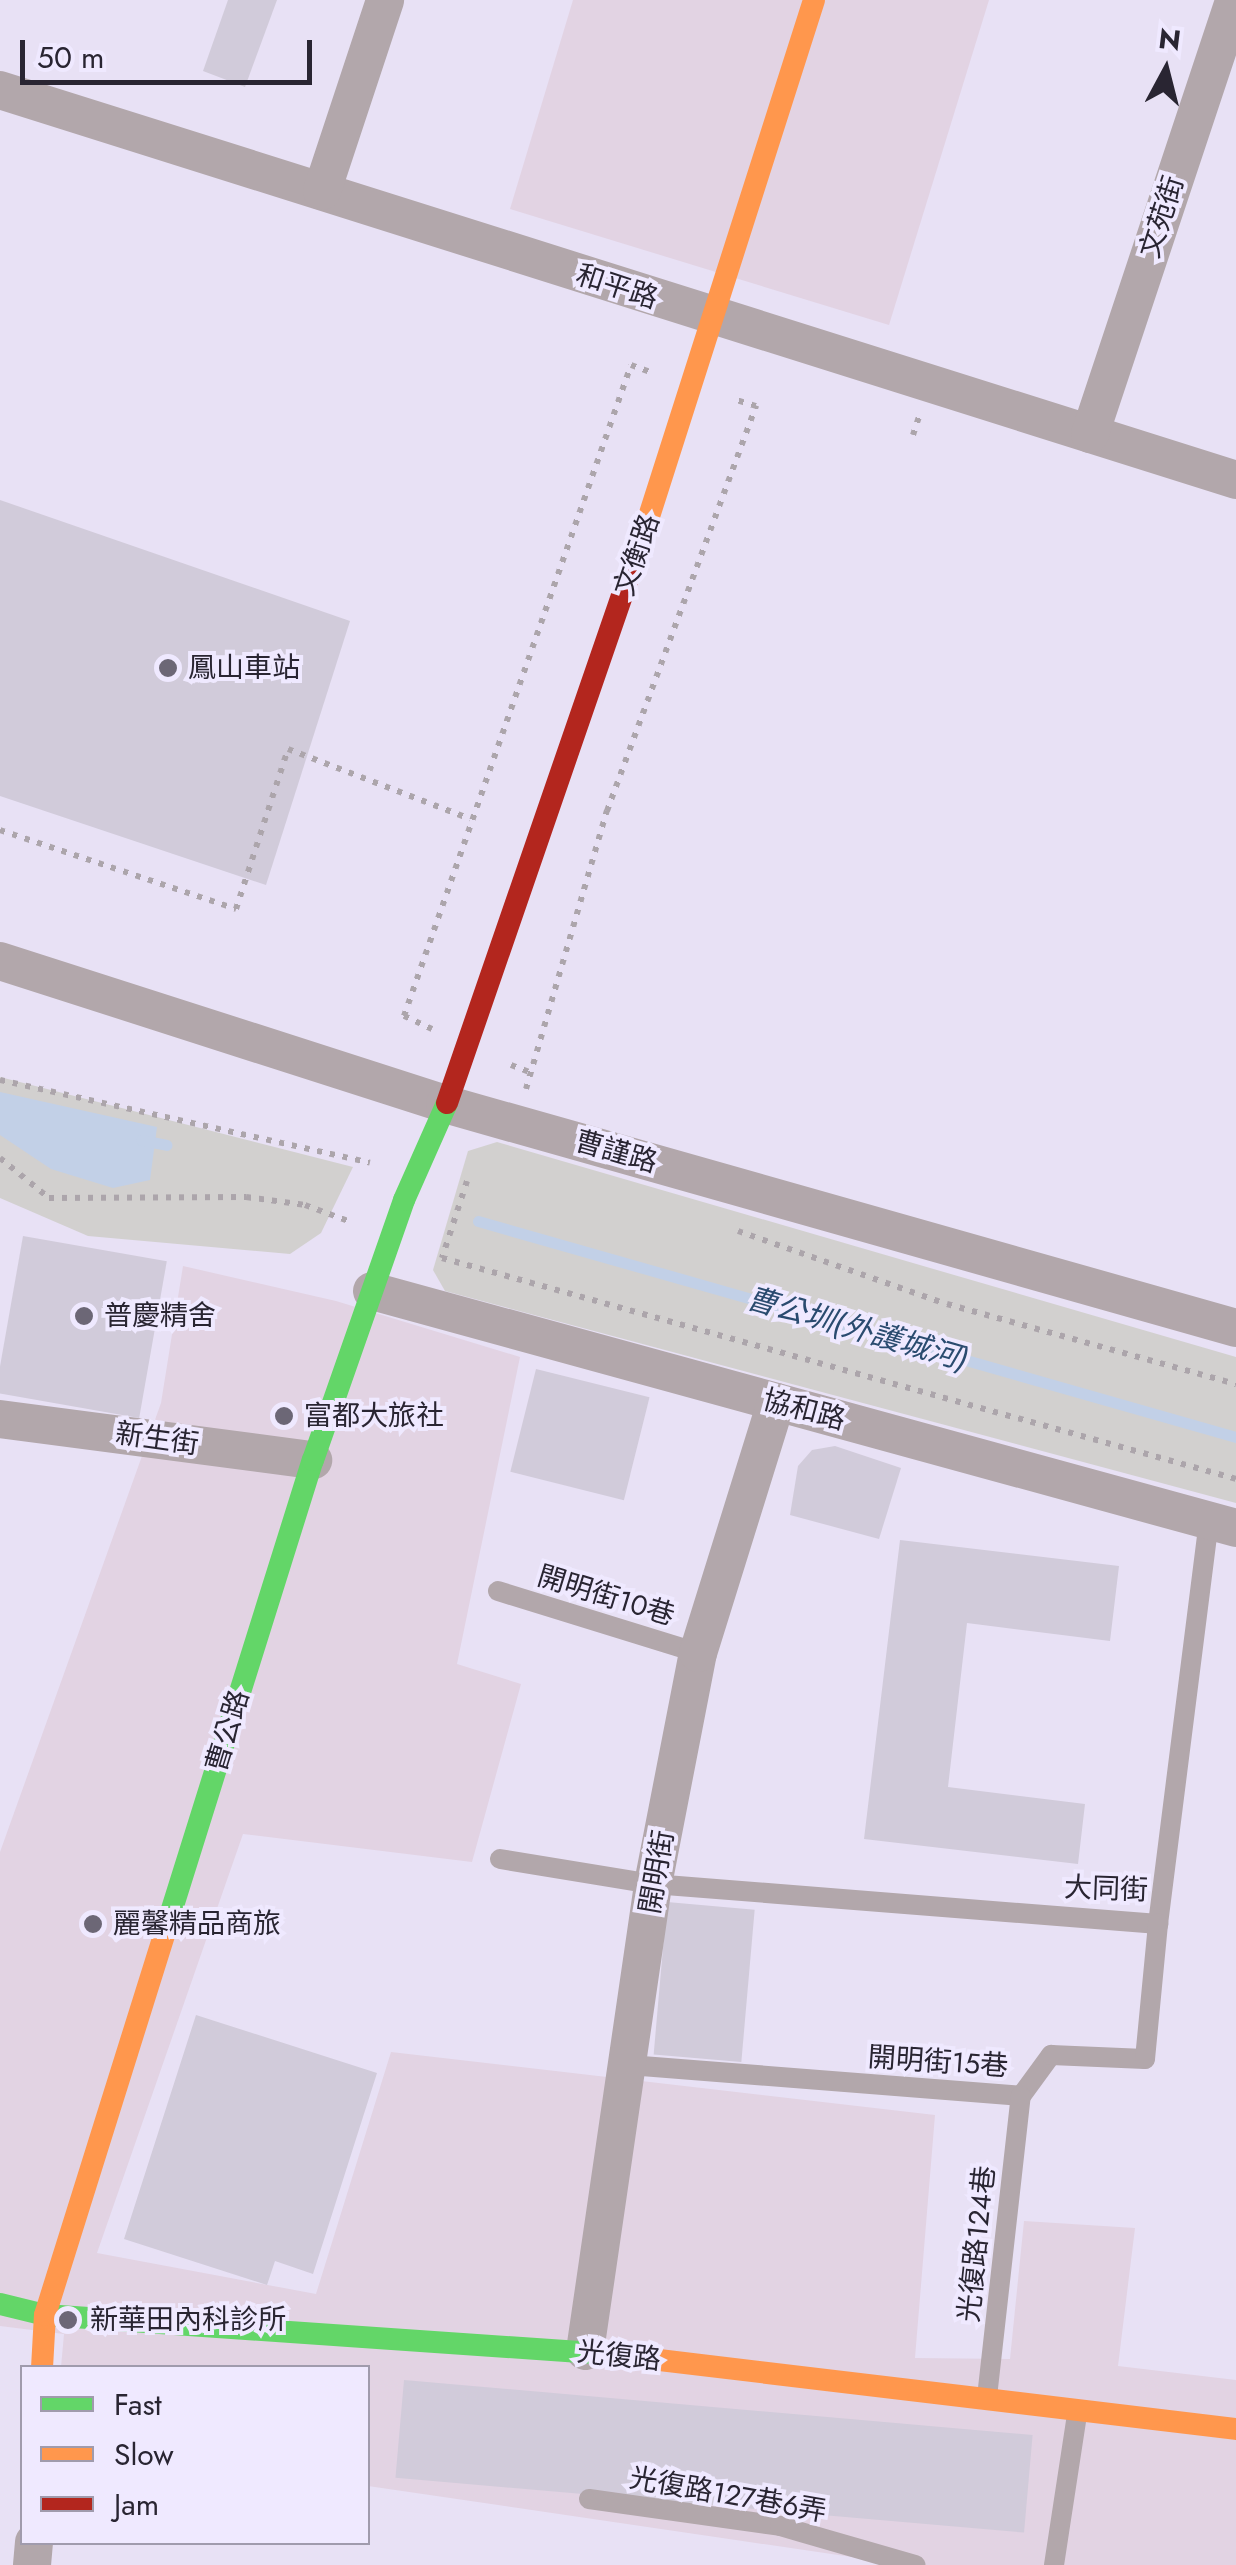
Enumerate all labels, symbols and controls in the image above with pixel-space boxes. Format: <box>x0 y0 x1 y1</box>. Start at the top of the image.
text: N <box>1156 18 1183 61</box>
scale bar <box>25 20 318 82</box>
north arrow <box>1116 20 1216 120</box>
text: 50 m <box>37 36 104 79</box>
street label: 文苑街 <box>1133 172 1191 262</box>
street label: 和平路 <box>572 258 662 316</box>
street label: 文衡路 <box>607 510 667 600</box>
place label: 鳳山車站 <box>188 651 300 685</box>
marker: 鳳山車站 <box>157 657 179 679</box>
street label: 曹謹路 <box>571 1124 661 1180</box>
water label: 曹公圳(外護城河) <box>742 1280 972 1378</box>
place label: 普慶精舍 <box>104 1299 216 1333</box>
marker: 普慶精舍 <box>73 1305 95 1327</box>
street label: 協和路 <box>759 1383 849 1437</box>
place label: 富都大旅社 <box>304 1399 444 1433</box>
marker: 富都大旅社 <box>273 1405 295 1427</box>
street label: 新生街 <box>113 1417 201 1461</box>
street label: 開明街10巷 <box>533 1559 679 1633</box>
street label: 曹公路 <box>200 1686 256 1776</box>
street label: 開明街 <box>633 1828 681 1916</box>
street label: 大同街 <box>1063 1871 1149 1907</box>
place label: 麗馨精品商旅 <box>113 1907 281 1941</box>
marker: 麗馨精品商旅 <box>82 1913 104 1935</box>
street label: 開明街15巷 <box>867 2040 1009 2084</box>
street label: 光復路124巷 <box>952 2164 1002 2324</box>
place label: 新華田內科診所 <box>90 2303 286 2337</box>
marker: 新華田內科診所 <box>55 2307 81 2333</box>
street label: 光復路 <box>575 2335 663 2377</box>
legend <box>20 2365 370 2545</box>
text: Fast <box>114 2383 162 2426</box>
text: Slow <box>114 2433 174 2476</box>
street label: 光復路127巷6弄 <box>627 2461 829 2529</box>
text: Jam <box>114 2483 159 2526</box>

